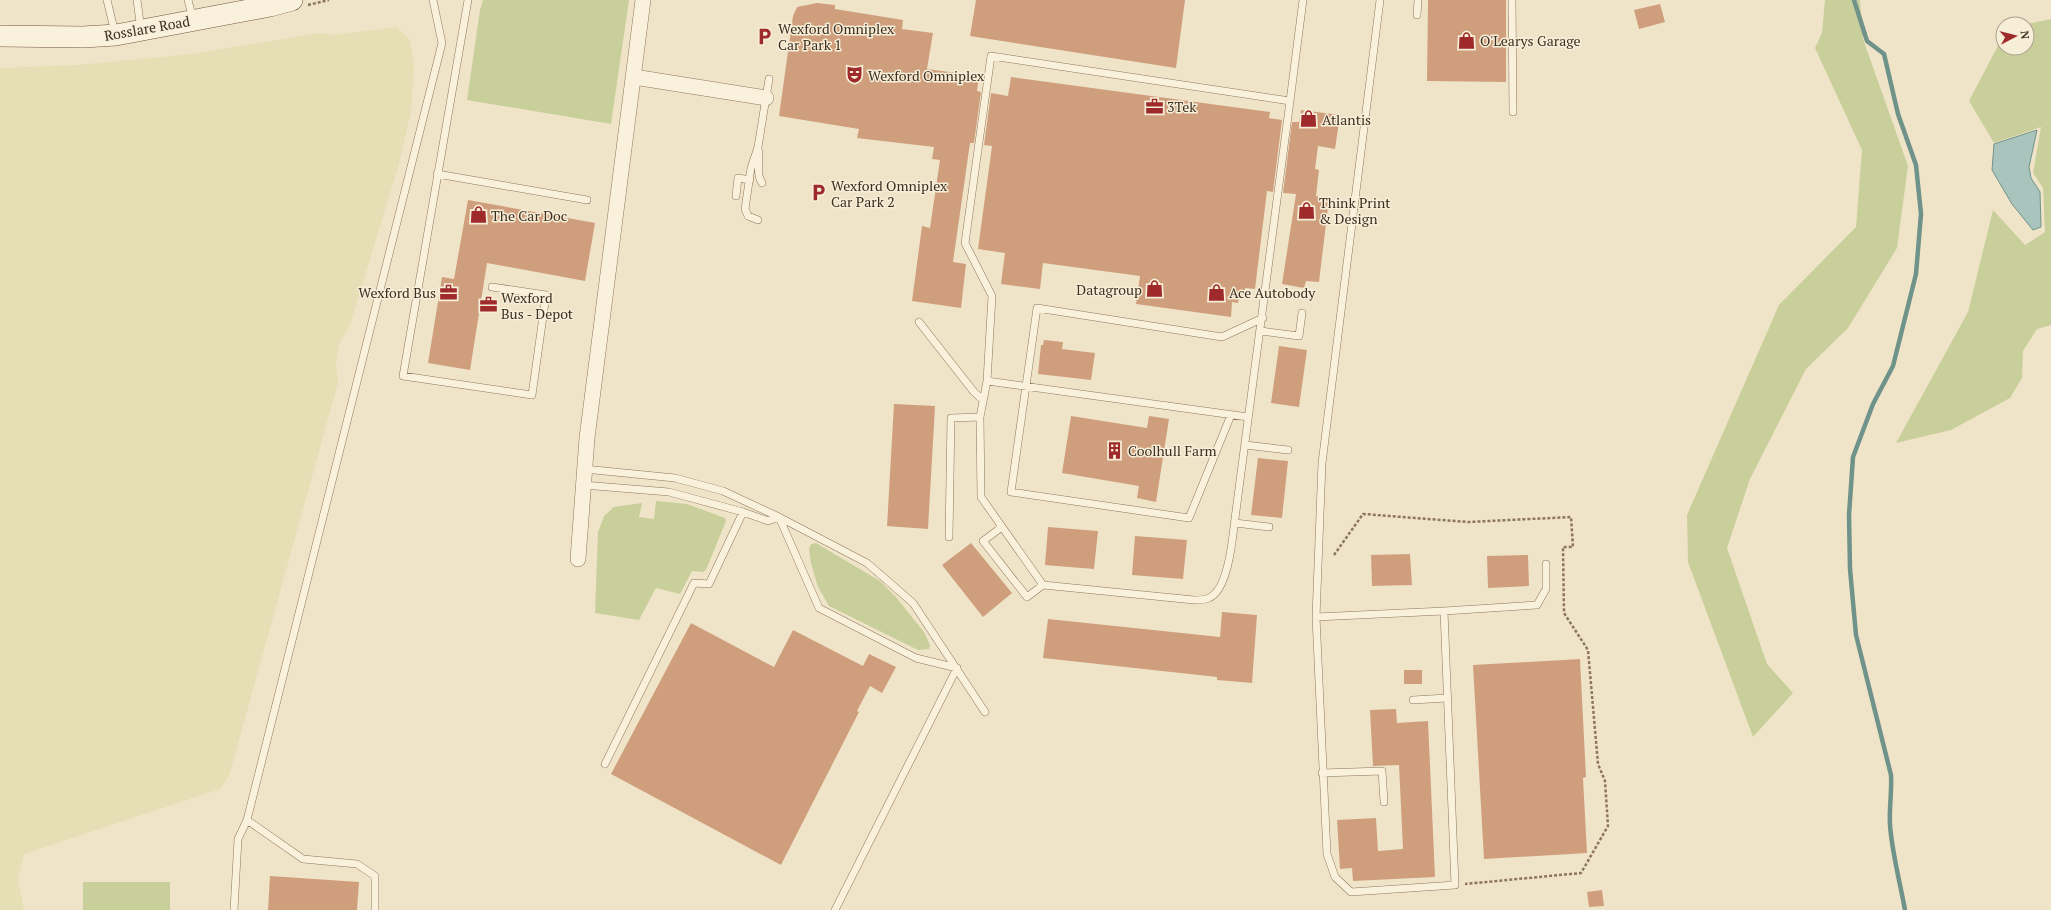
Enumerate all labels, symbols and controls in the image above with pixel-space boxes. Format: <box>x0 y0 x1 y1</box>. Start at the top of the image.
street label: Rosslare Road <box>103 11 192 45</box>
north arrow <box>1995 16 2035 56</box>
place label: Wexford Omniplex Car Park 1 <box>778 19 895 54</box>
parking icon: Wexford Omniplex Car Park 1 <box>755 26 775 46</box>
shop icon: O'Learys Garage <box>1457 30 1477 50</box>
text: N <box>2017 30 2032 40</box>
place label: O'Learys Garage <box>1480 31 1581 50</box>
theatre icon: Wexford Omniplex <box>845 65 865 85</box>
place label: Wexford Omniplex <box>868 66 985 85</box>
office icon: 3Tek <box>1144 96 1164 116</box>
place label: 3Tek <box>1167 97 1197 116</box>
shop icon: Atlantis <box>1299 109 1319 129</box>
place label: Atlantis <box>1322 110 1371 129</box>
place label: Wexford Omniplex Car Park 2 <box>831 176 948 211</box>
parking icon: Wexford Omniplex Car Park 2 <box>808 183 828 203</box>
place label: Think Print & Design <box>1319 193 1391 228</box>
shop icon: Think Print & Design <box>1296 200 1316 220</box>
shop icon: The Car Doc <box>468 205 488 225</box>
place label: The Car Doc <box>491 206 567 225</box>
shop icon: Datagroup <box>1145 279 1165 299</box>
place label: Datagroup <box>1076 280 1142 299</box>
office icon: Wexford Bus <box>439 282 459 302</box>
shop icon: Ace Autobody <box>1206 282 1226 302</box>
place label: Wexford Bus <box>358 283 436 302</box>
place label: Ace Autobody <box>1229 283 1316 302</box>
place label: Wexford Bus - Depot <box>501 288 574 323</box>
office icon: Wexford Bus - Depot <box>478 295 498 315</box>
building icon: Coolhull Farm <box>1105 440 1125 460</box>
place label: Coolhull Farm <box>1128 441 1217 460</box>

